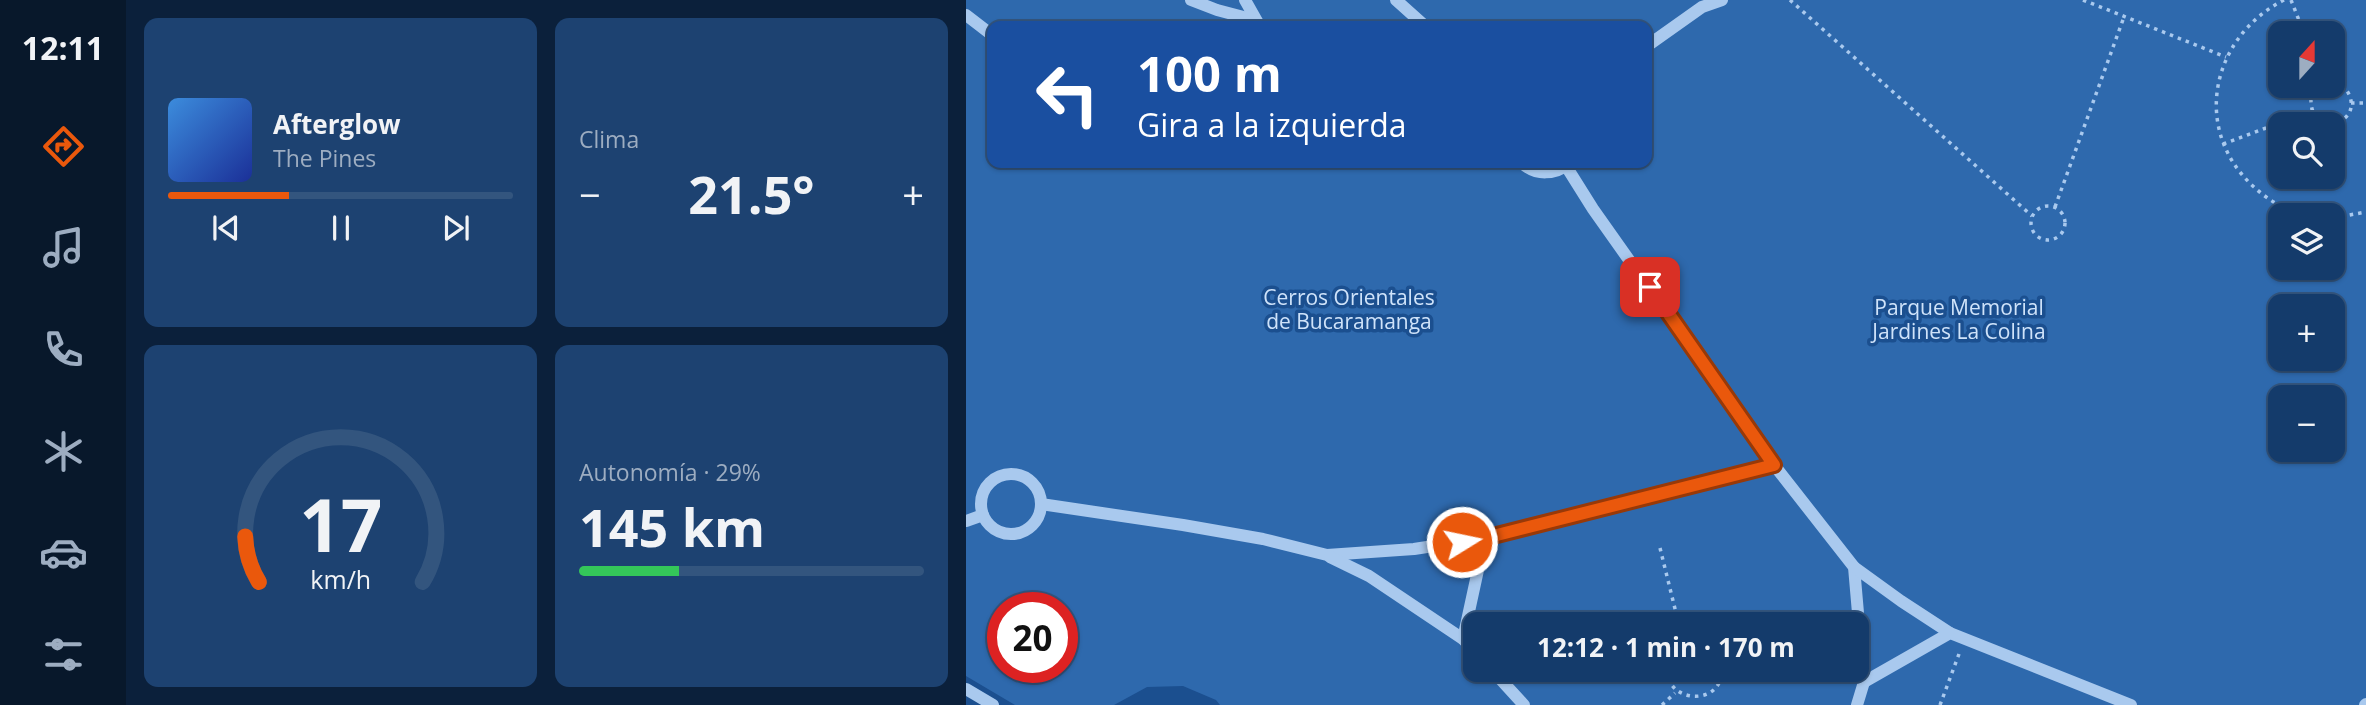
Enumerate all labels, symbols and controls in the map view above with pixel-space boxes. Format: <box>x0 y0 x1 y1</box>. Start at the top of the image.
north arrow <box>2268 21 2345 98</box>
map controls <box>2268 21 2345 462</box>
text: 12:11 <box>22 26 104 69</box>
text: 100 m <box>1137 40 1282 106</box>
icon: left <box>1022 49 1113 140</box>
text: Gira a la izquierda <box>1137 103 1407 146</box>
text: Afterglow <box>273 106 400 142</box>
button: search <box>2268 112 2345 189</box>
icon: directions <box>39 122 88 171</box>
text: Clima <box>579 123 639 155</box>
text: The Pines <box>273 142 376 174</box>
text: 21.5° <box>688 158 815 229</box>
text: − <box>579 168 601 220</box>
text: + <box>902 168 924 220</box>
button: layers <box>2268 203 2345 280</box>
icon: previous <box>207 209 245 247</box>
icon: pause <box>322 209 360 247</box>
icon: next <box>437 209 475 247</box>
icon: music <box>39 223 88 272</box>
pin <box>1620 257 1680 317</box>
icon: arrive <box>1631 268 1669 306</box>
park label: Cerros Orientales de Bucaramanga <box>1263 283 1435 335</box>
park label: Parque Memorial Jardines La Colina <box>1870 293 2046 345</box>
button: + <box>2268 294 2345 371</box>
icon: phone <box>39 325 88 374</box>
button: − <box>2268 385 2345 462</box>
icon: climate <box>39 427 88 476</box>
text: Autonomía · 29% <box>579 456 761 488</box>
text: 17 <box>299 474 382 573</box>
text: 145 km <box>579 491 765 562</box>
position arrow <box>1425 505 1499 579</box>
icon: car <box>39 528 88 577</box>
text: km/h <box>310 562 371 596</box>
speed limit sign: 20 <box>987 592 1078 683</box>
text: 12:12 · 1 min · 170 m <box>1537 629 1795 665</box>
icon: filters <box>39 630 88 679</box>

